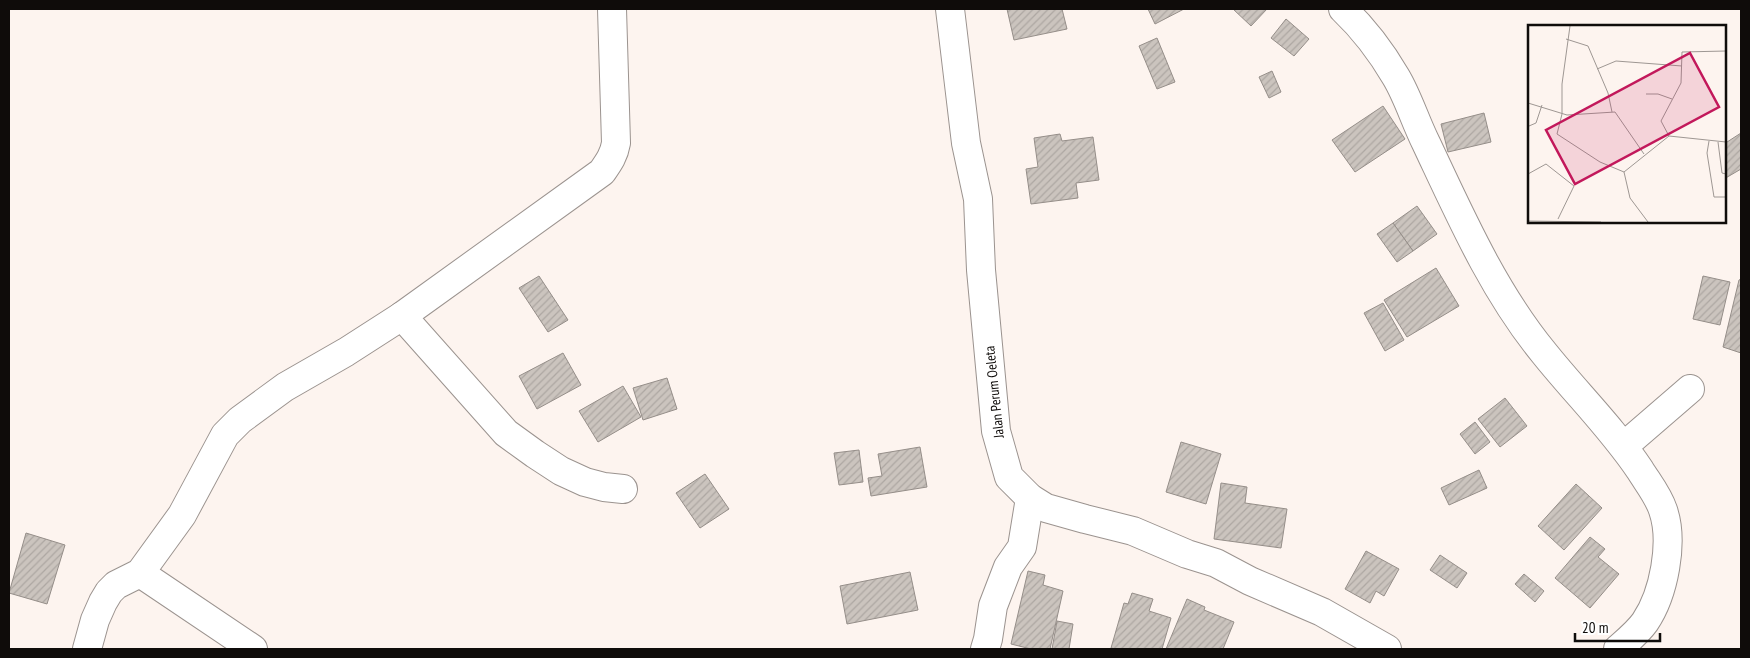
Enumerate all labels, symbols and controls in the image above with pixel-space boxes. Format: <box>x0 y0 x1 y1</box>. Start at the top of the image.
inset map <box>1528 25 1725 222</box>
street label: Jalan Perum Oeleta <box>980 345 1008 440</box>
scale bar <box>1575 610 1660 642</box>
text: 20 m <box>1582 618 1608 637</box>

